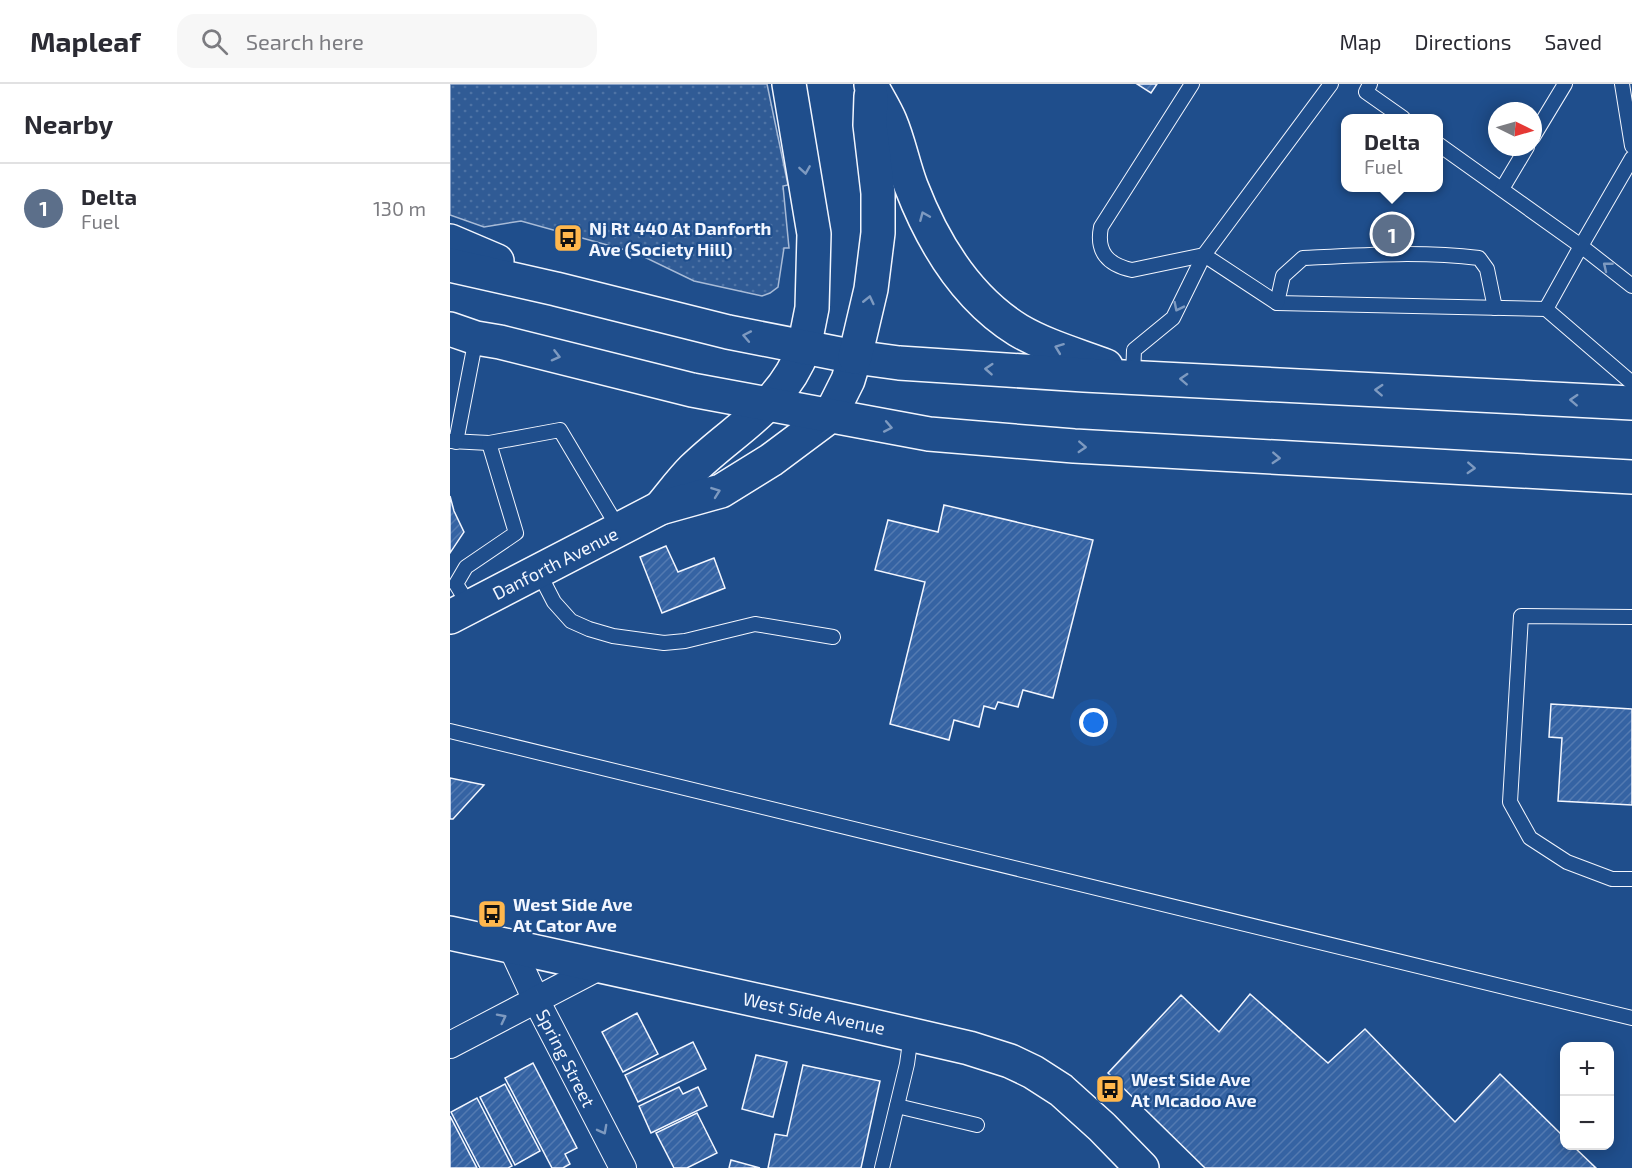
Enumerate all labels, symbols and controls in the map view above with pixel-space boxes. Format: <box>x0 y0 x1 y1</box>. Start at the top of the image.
search box <box>177 14 597 68</box>
text: Mapleaf <box>30 24 141 58</box>
icon: search <box>198 25 231 58</box>
text: Search here <box>246 28 364 54</box>
text: Map <box>1339 29 1382 54</box>
text: Directions <box>1415 29 1511 54</box>
text: Saved <box>1544 29 1602 54</box>
north arrow <box>1488 102 1542 156</box>
text: Nearby <box>24 108 113 139</box>
popup <box>1341 114 1443 192</box>
text: Delta <box>1364 128 1420 154</box>
text: Fuel <box>1364 154 1403 178</box>
one-way arrow <box>798 165 811 175</box>
text: Delta <box>81 183 137 209</box>
text: 1 <box>39 196 48 220</box>
text: 130 m <box>373 196 426 220</box>
text: Fuel <box>81 209 120 233</box>
one-way arrow <box>919 211 931 222</box>
pin: 1 <box>1372 212 1412 256</box>
place label: Nj Rt 440 At Danforth Ave (Society Hill) <box>589 217 771 260</box>
bus stop icon: Nj Rt 440 At Danforth Ave (Society Hill) <box>552 222 584 254</box>
one-way arrow <box>1603 262 1614 273</box>
one-way arrow <box>862 296 875 306</box>
one-way arrow <box>1174 301 1186 312</box>
one-way arrow <box>742 330 752 343</box>
one-way arrow <box>1054 343 1065 356</box>
one-way arrow <box>551 349 561 362</box>
one-way arrow <box>985 363 994 376</box>
one-way arrow <box>1180 373 1189 386</box>
one-way arrow <box>1374 383 1383 396</box>
one-way arrow <box>1569 393 1578 406</box>
one-way arrow <box>883 420 893 433</box>
one-way arrow <box>1077 440 1086 453</box>
one-way arrow <box>1272 451 1281 464</box>
one-way arrow <box>1467 461 1476 474</box>
one-way arrow <box>710 487 721 500</box>
street label: Danforth Avenue <box>489 522 621 604</box>
your location <box>1079 708 1108 737</box>
place label: West Side Ave At Cator Ave <box>513 893 633 936</box>
bus stop icon: West Side Ave At Cator Ave <box>476 898 508 930</box>
street label: West Side Avenue <box>741 987 887 1039</box>
street label: Spring Street <box>532 1005 600 1111</box>
one-way arrow <box>496 1014 506 1025</box>
map controls <box>1560 1042 1614 1150</box>
button: + <box>1560 1042 1614 1096</box>
place label: West Side Ave At Mcadoo Ave <box>1131 1068 1257 1111</box>
bus stop icon: West Side Ave At Mcadoo Ave <box>1094 1073 1126 1105</box>
button: − <box>1560 1096 1614 1150</box>
one-way arrow <box>596 1123 607 1134</box>

